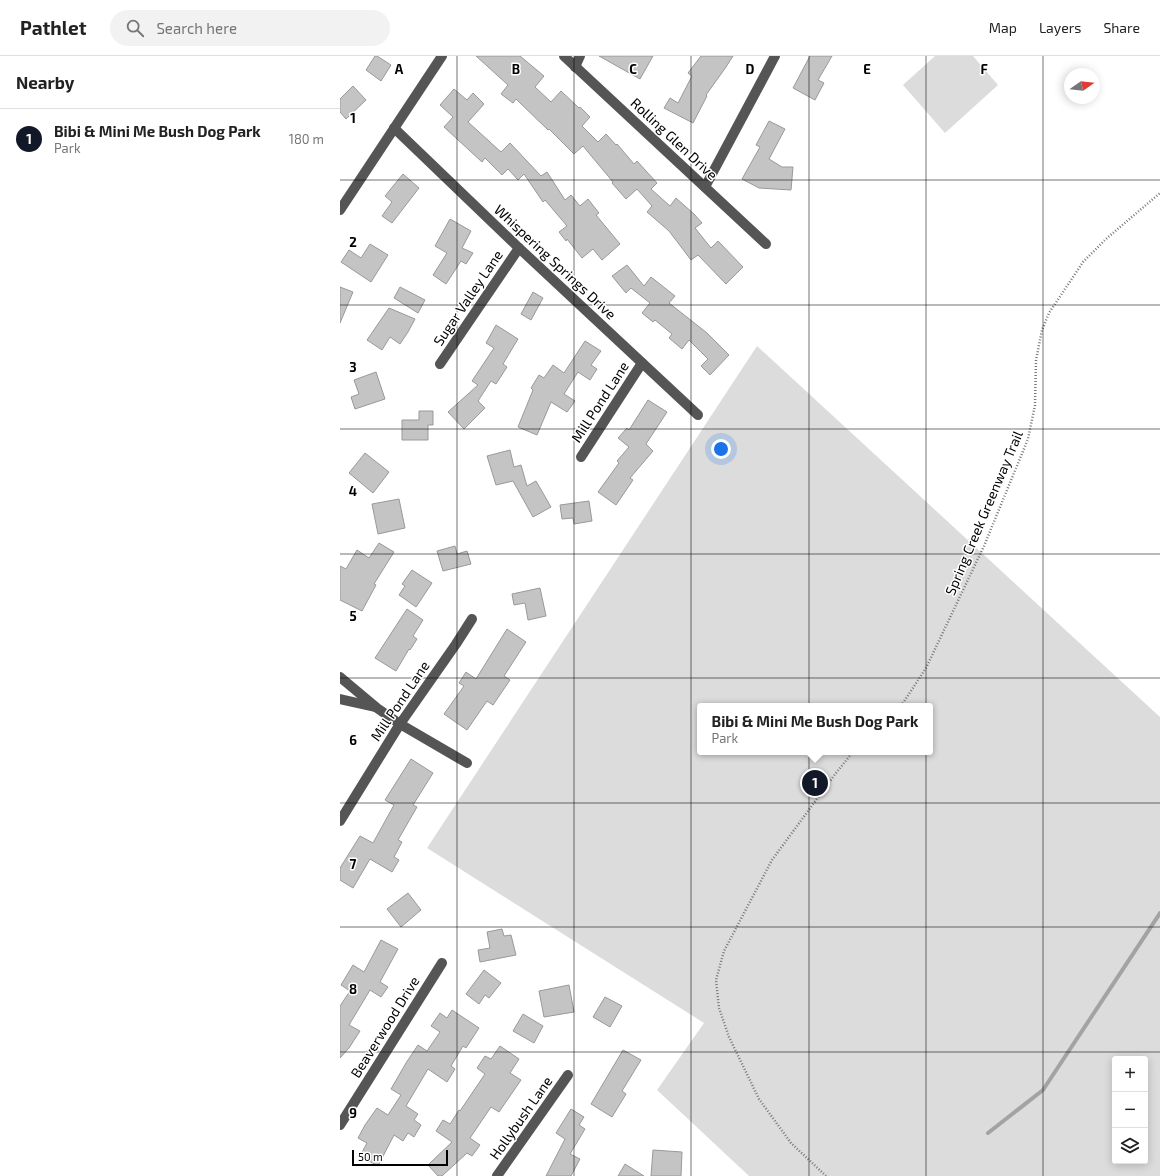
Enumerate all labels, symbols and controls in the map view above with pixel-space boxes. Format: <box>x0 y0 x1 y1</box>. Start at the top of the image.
search box <box>110 10 390 46</box>
text: Pathlet <box>20 16 86 39</box>
icon: search <box>124 17 146 39</box>
text: Search here <box>156 19 237 37</box>
text: Map <box>989 19 1017 36</box>
text: Layers <box>1039 19 1081 36</box>
text: Share <box>1103 19 1140 36</box>
text: A <box>395 61 404 77</box>
text: B <box>512 61 520 77</box>
text: C <box>629 61 637 77</box>
text: D <box>746 61 755 77</box>
text: E <box>863 61 871 77</box>
text: F <box>980 61 988 77</box>
north arrow <box>1064 68 1100 104</box>
text: Nearby <box>16 72 74 92</box>
street label: Rolling Glen Drive <box>627 94 721 183</box>
text: 1 <box>350 110 356 126</box>
text: Bibi & Mini Me Bush Dog Park <box>54 122 261 140</box>
text: 1 <box>26 131 32 147</box>
text: 180 m <box>289 131 324 147</box>
text: Park <box>54 140 81 156</box>
street label: Whispering Springs Drive <box>491 201 620 323</box>
text: 2 <box>349 234 357 250</box>
street label: Sugar Valley Lane <box>429 247 506 349</box>
street label: Mill Pond Lane <box>567 358 632 445</box>
text: 3 <box>349 359 357 375</box>
street label: Spring Creek Greenway Trail <box>941 427 1026 598</box>
your location <box>711 439 731 459</box>
text: 4 <box>349 483 357 499</box>
text: 5 <box>349 608 357 624</box>
street label: Mill Pond Lane <box>367 658 433 744</box>
popup <box>697 703 933 755</box>
text: Bibi & Mini Me Bush Dog Park <box>712 712 918 730</box>
text: Park <box>712 730 738 746</box>
text: 6 <box>349 732 357 748</box>
pin: 1 <box>802 768 828 798</box>
text: 7 <box>350 856 357 872</box>
street label: Beaverwood Drive <box>347 973 423 1080</box>
text: 8 <box>349 981 357 997</box>
map controls <box>1112 1056 1148 1164</box>
button: + <box>1112 1056 1148 1092</box>
street label: Hollybush Lane <box>486 1073 556 1163</box>
button: − <box>1112 1092 1148 1128</box>
text: 9 <box>349 1105 357 1121</box>
button: layers <box>1112 1128 1148 1164</box>
scale bar <box>352 1148 448 1167</box>
text: 50 m <box>358 1150 383 1163</box>

